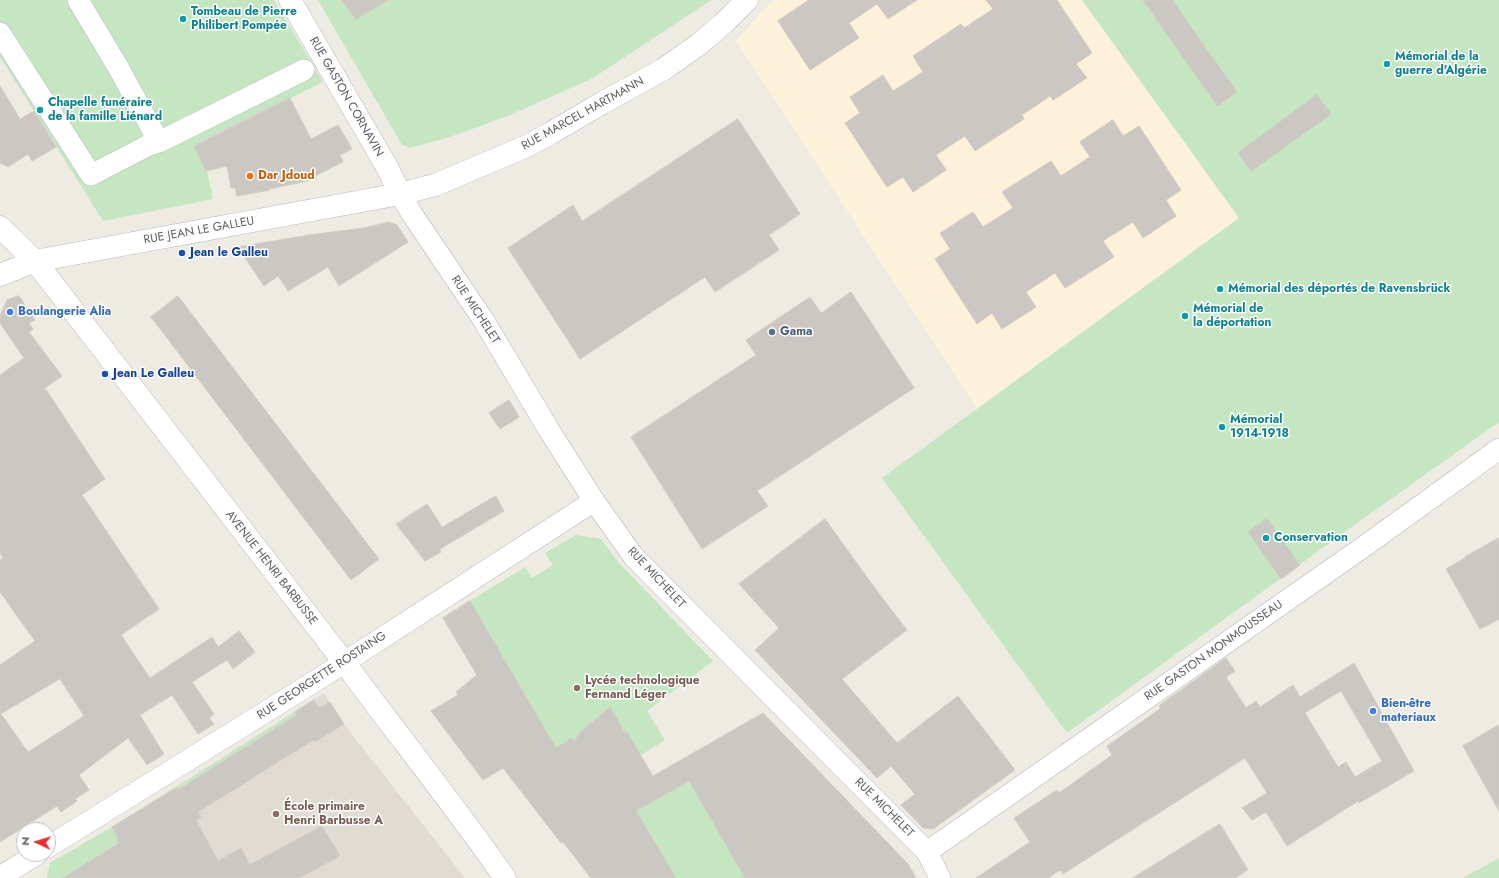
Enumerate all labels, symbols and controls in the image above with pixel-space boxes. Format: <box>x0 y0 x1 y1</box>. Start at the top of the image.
place label: Tombeau de Pierre Philibert Pompée <box>191 5 297 33</box>
marker: Tombeau de Pierre Philibert Pompée <box>178 14 188 24</box>
street label: RUE GASTON CORNAVIN <box>306 35 386 159</box>
place label: Mémorial de la guerre d'Algérie <box>1395 50 1487 78</box>
marker: Mémorial de la guerre d'Algérie <box>1382 59 1392 69</box>
street label: RUE MARCEL HARTMANN <box>519 74 647 154</box>
place label: Chapelle funéraire de la famille Liénard <box>48 96 162 124</box>
marker: Chapelle funéraire de la famille Liénard <box>35 105 45 115</box>
place label: Dar Jdoud <box>258 169 315 183</box>
marker: Dar Jdoud <box>245 171 255 181</box>
street label: RUE JEAN LE GALLEU <box>143 214 255 248</box>
place label: Jean le Galleu <box>190 246 268 260</box>
marker: Jean le Galleu <box>177 248 187 258</box>
street label: RUE MICHELET <box>448 273 502 347</box>
place label: Mémorial des déportés de Ravensbrück <box>1228 282 1450 296</box>
marker: Mémorial des déportés de Ravensbrück <box>1215 284 1225 294</box>
place label: Mémorial de la déportation <box>1193 302 1271 330</box>
place label: Boulangerie Alia <box>18 305 111 319</box>
marker: Boulangerie Alia <box>5 307 15 317</box>
marker: Mémorial de la déportation <box>1180 311 1190 321</box>
place label: Gama <box>780 325 813 339</box>
marker: Gama <box>767 327 777 337</box>
place label: Jean Le Galleu <box>113 367 194 381</box>
marker: Jean Le Galleu <box>100 369 110 379</box>
place label: Mémorial 1914-1918 <box>1230 413 1289 441</box>
marker: Mémorial 1914-1918 <box>1217 422 1227 432</box>
street label: AVENUE HENRI BARBUSSE <box>222 508 320 628</box>
place label: Conservation <box>1274 531 1348 545</box>
marker: Conservation <box>1261 533 1271 543</box>
street label: RUE MICHELET <box>624 545 688 611</box>
street label: RUE GASTON MONMOUSSEAU <box>1142 598 1286 704</box>
street label: RUE GEORGETTE ROSTAING <box>255 629 389 723</box>
place label: Lycée technologique Fernand Léger <box>585 674 700 702</box>
marker: Lycée technologique Fernand Léger <box>572 683 582 693</box>
place label: Bien-être materiaux <box>1381 697 1436 725</box>
marker: Bien-être materiaux <box>1368 706 1378 716</box>
street label: RUE MICHELET <box>851 775 917 841</box>
place label: École primaire Henri Barbusse A <box>284 800 383 828</box>
marker: École primaire Henri Barbusse A <box>271 809 281 819</box>
north arrow <box>16 822 56 862</box>
text: N <box>17 836 33 846</box>

